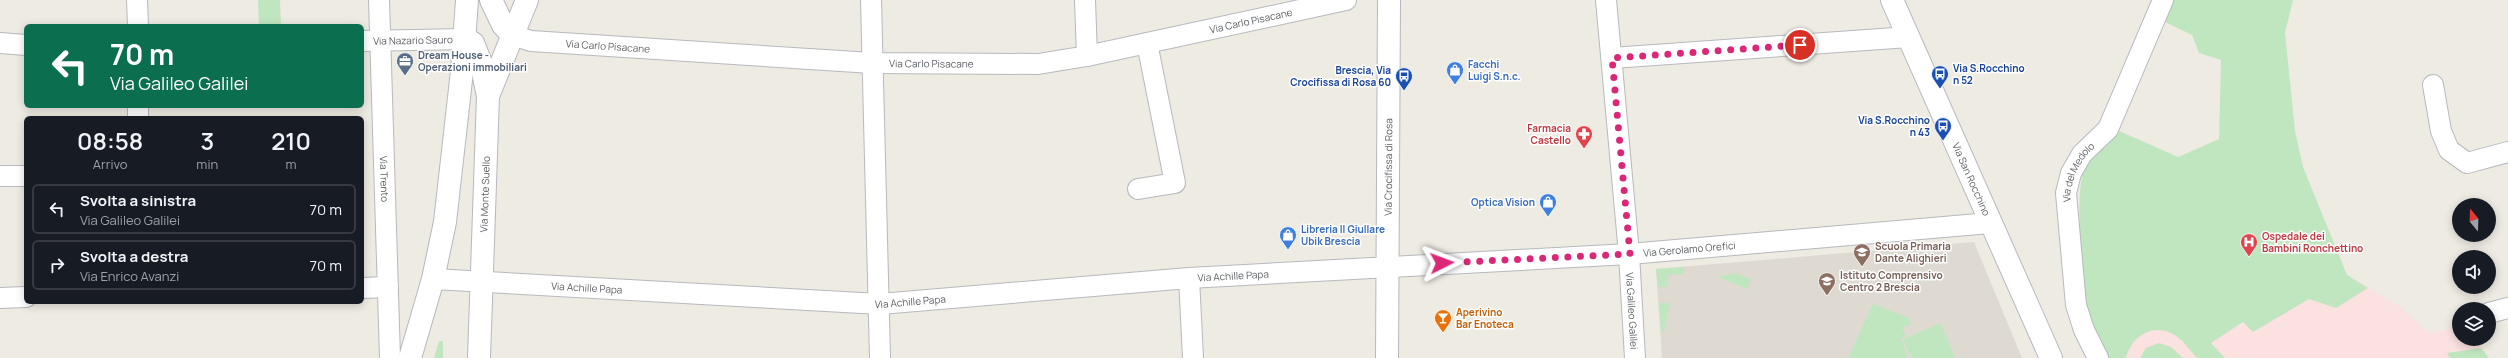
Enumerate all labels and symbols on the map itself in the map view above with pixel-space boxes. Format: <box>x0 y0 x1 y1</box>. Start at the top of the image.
street label: Via Carlo Pisacane <box>1208 5 1294 36</box>
pin <box>1783 28 1817 62</box>
street label: Via Nazario Sauro <box>373 32 453 48</box>
street label: Via Carlo Pisacane <box>565 36 651 56</box>
place label: Dream House - Operazioni immobiliari <box>418 48 527 74</box>
office icon: Dream House - Operazioni immobiliari <box>395 51 415 76</box>
street label: Via Carlo Pisacane <box>889 56 974 71</box>
place label: Facchi Luigi S.n.c. <box>1468 57 1521 83</box>
shop icon: Facchi Luigi S.n.c. <box>1445 60 1465 85</box>
place label: Via S.Rocchino n 52 <box>1953 61 2025 87</box>
place label: Brescia, Via Crocifissa di Rosa 60 <box>1290 63 1391 89</box>
bus stop icon: Via S.Rocchino n 52 <box>1930 64 1950 89</box>
bus stop icon: Brescia, Via Crocifissa di Rosa 60 <box>1394 66 1414 91</box>
place label: Via S.Rocchino n 43 <box>1858 113 1930 139</box>
bus stop icon: Via S.Rocchino n 43 <box>1933 116 1953 141</box>
street label: Via Crocifissa di Rosa <box>1381 118 1395 216</box>
place label: Farmacia Castello <box>1527 121 1571 147</box>
pharmacy icon: Farmacia Castello <box>1574 124 1594 149</box>
street label: Via del Medolo <box>2059 139 2097 203</box>
street label: Via San Rocchino <box>1949 140 1994 218</box>
street label: Via Trento <box>377 156 392 202</box>
street label: Via Monte Suello <box>476 156 493 232</box>
shop icon: Optica Vision <box>1538 192 1558 217</box>
place label: Optica Vision <box>1471 195 1535 209</box>
north arrow <box>2452 198 2496 242</box>
place label: Libreria Il Giullare Ubik Brescia <box>1301 222 1385 248</box>
shop icon: Libreria Il Giullare Ubik Brescia <box>1278 225 1298 250</box>
place label: Ospedale dei Bambini Ronchettino <box>2262 229 2363 255</box>
hospital icon: Ospedale dei Bambini Ronchettino <box>2239 232 2259 257</box>
street label: Via Gerolamo Orefici <box>1642 238 1736 260</box>
place label: Scuola Primaria Dante Alighieri <box>1875 239 1951 265</box>
position arrow <box>1421 242 1463 284</box>
school or university icon: Scuola Primaria Dante Alighieri <box>1852 242 1872 267</box>
street label: Via Achille Papa <box>1197 267 1269 285</box>
place label: Istituto Comprensivo Centro 2 Brescia <box>1840 268 1943 294</box>
school or university icon: Istituto Comprensivo Centro 2 Brescia <box>1817 271 1837 296</box>
street label: Via Galileo Galilei <box>1623 272 1641 350</box>
street label: Via Achille Papa <box>551 279 623 297</box>
street label: Via Achille Papa <box>874 291 946 311</box>
place label: Aperivino Bar Enoteca <box>1456 305 1514 331</box>
bar icon: Aperivino Bar Enoteca <box>1433 308 1453 333</box>

